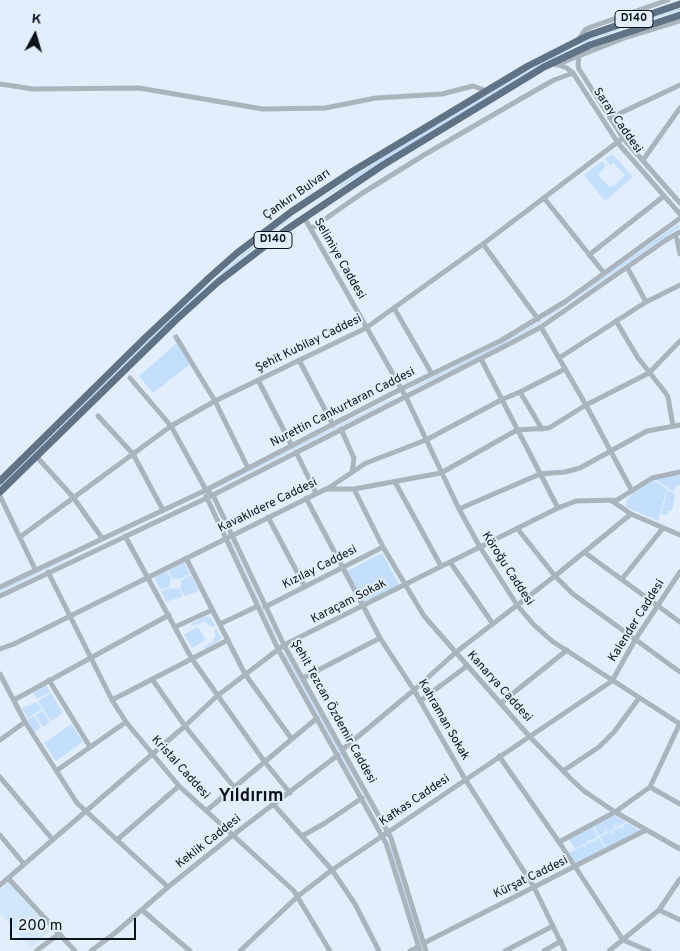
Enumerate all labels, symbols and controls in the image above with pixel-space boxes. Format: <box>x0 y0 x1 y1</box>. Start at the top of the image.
north arrow <box>10 10 60 60</box>
road number: D140 <box>615 10 653 28</box>
text: K <box>31 11 42 29</box>
street label: Saray Caddesi <box>589 86 645 156</box>
street label: Çankırı Bulvarı <box>261 166 333 224</box>
street label: Selimiye Caddesi <box>310 216 368 302</box>
road number: D140 <box>254 232 292 248</box>
street label: Şehit Kubilay Caddesi <box>254 312 364 376</box>
street label: Nurettin Cankurtaran Caddesi <box>268 365 418 451</box>
street label: Kavaklıdere Caddesi <box>216 476 320 536</box>
street label: Köroğu Caddesi <box>478 530 536 608</box>
street label: Kızılay Caddesi <box>280 543 360 593</box>
street label: Karaçam Sokak <box>309 577 389 627</box>
street label: Kalender Caddesi <box>606 577 668 665</box>
street label: Şehit Tezcan Özdemir Caddesi <box>287 638 379 786</box>
street label: Kanarya Caddesi <box>463 649 535 725</box>
street label: Kahraman Sokak <box>414 677 472 763</box>
street label: Kristal Caddesi <box>148 733 212 803</box>
street label: Kafkas Caddesi <box>377 772 453 830</box>
district label: Yıldırım <box>219 786 283 808</box>
street label: Keklik Caddesi <box>174 812 244 872</box>
street label: Kürşat Caddesi <box>491 854 571 902</box>
scale bar <box>12 908 139 940</box>
text: 200 m <box>18 917 63 936</box>

